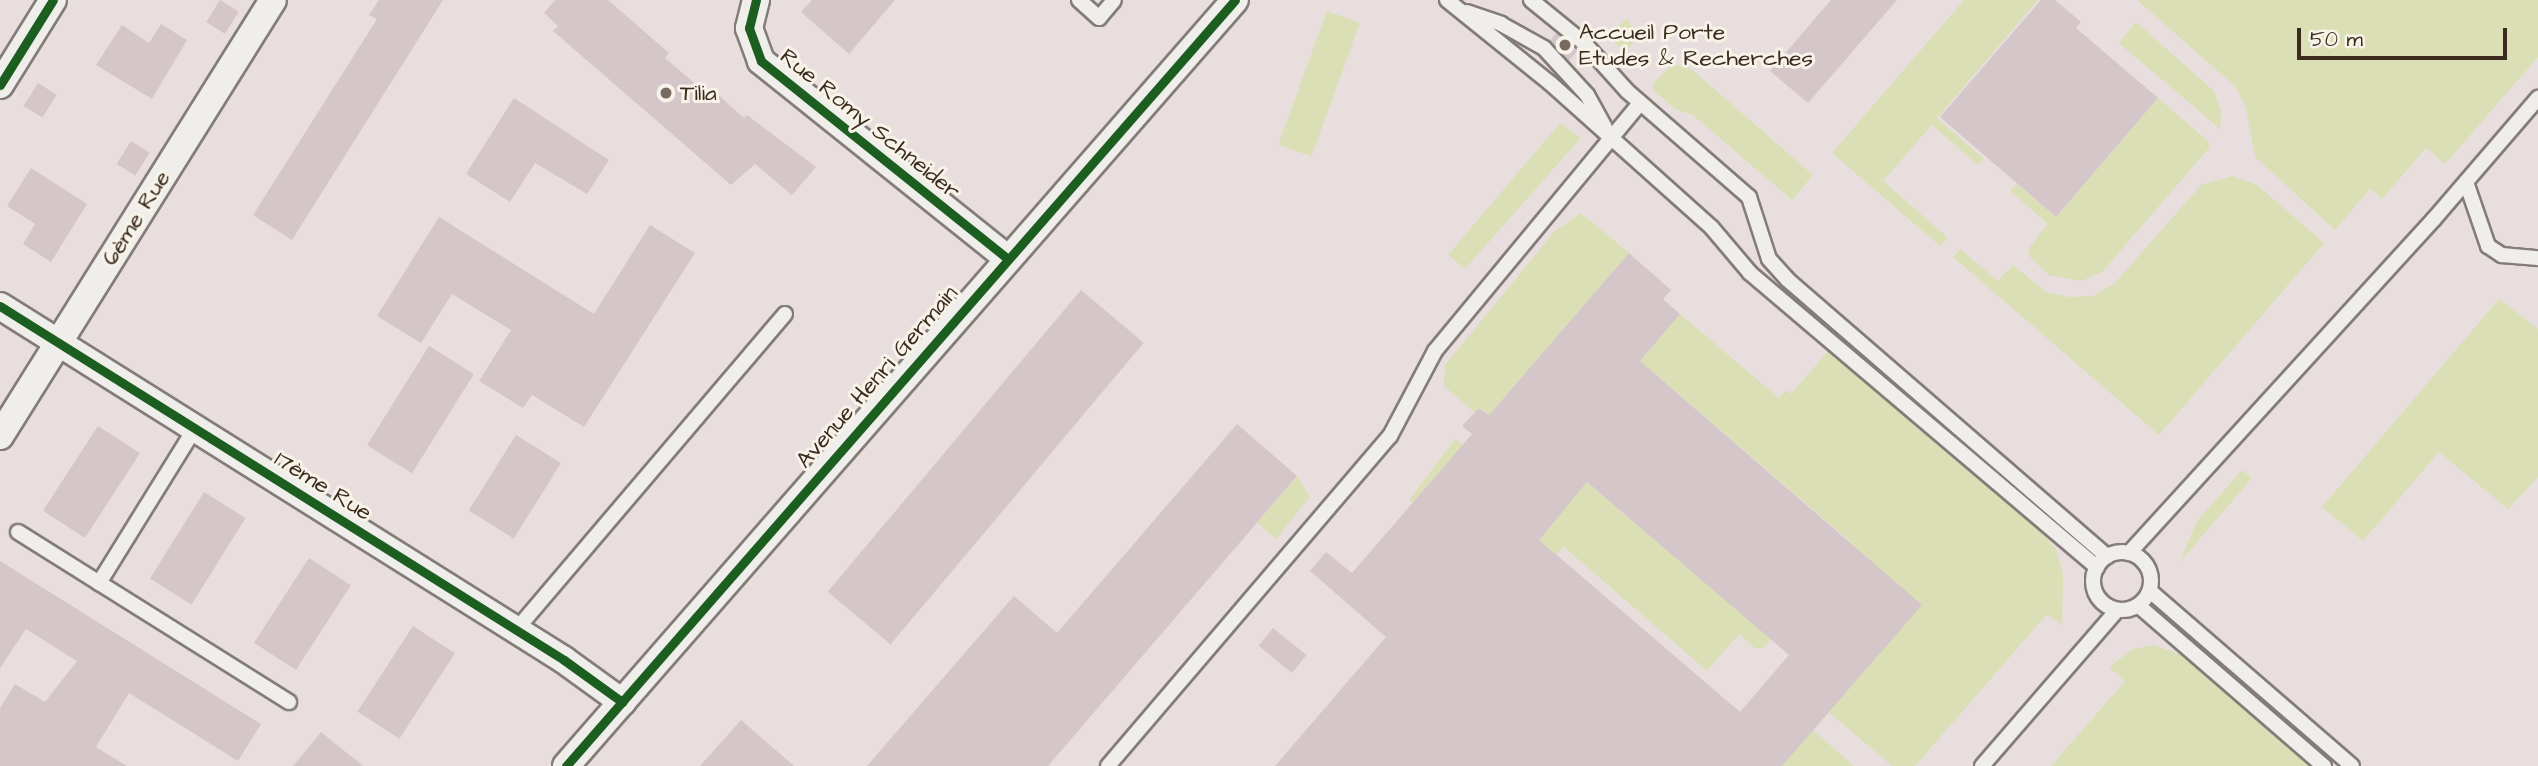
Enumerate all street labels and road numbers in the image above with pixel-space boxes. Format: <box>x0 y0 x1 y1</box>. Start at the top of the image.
street label: Rue Romy Schneider <box>774 43 966 205</box>
street label: 6ème Rue <box>96 165 176 271</box>
street label: Avenue Henri Germain <box>790 280 964 474</box>
street label: 17ème Rue <box>269 445 377 527</box>

